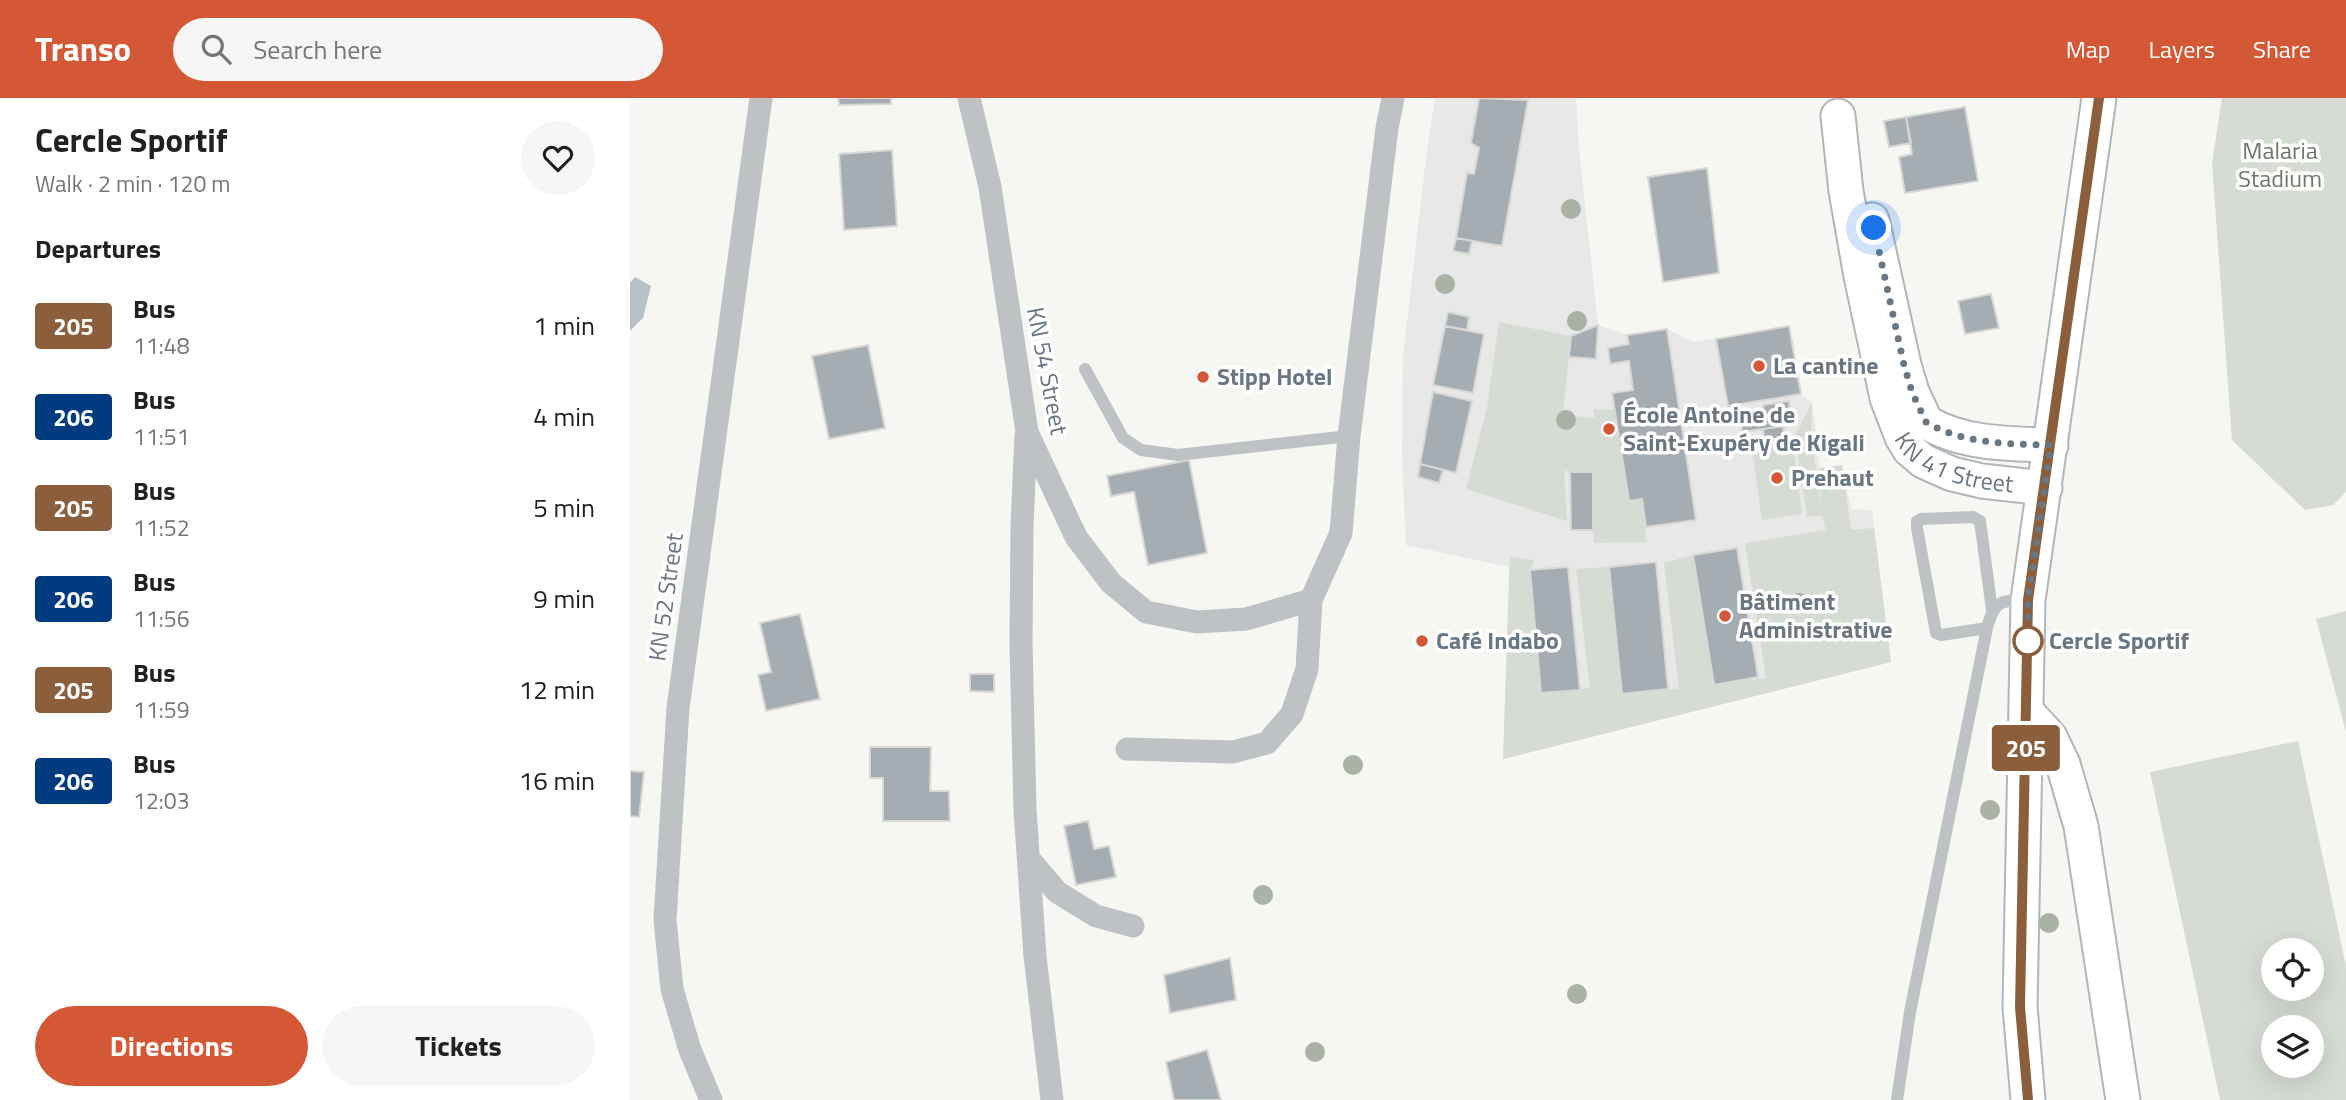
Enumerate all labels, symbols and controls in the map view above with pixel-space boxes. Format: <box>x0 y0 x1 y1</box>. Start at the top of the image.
search box <box>173 18 663 81</box>
text: Transo <box>35 24 131 74</box>
icon: search <box>197 30 235 68</box>
text: Search here <box>253 30 382 69</box>
text: Map <box>2066 31 2111 67</box>
text: Layers <box>2149 31 2215 67</box>
text: Share <box>2253 31 2311 67</box>
text: Cercle Sportif <box>35 115 228 165</box>
button: heart <box>521 121 595 195</box>
park label: Malaria Stadium <box>2238 132 2322 196</box>
text: Walk · 2 min · 120 m <box>35 166 231 201</box>
your location <box>1856 210 1891 245</box>
text: Departures <box>35 229 161 268</box>
text: Bus <box>133 289 175 328</box>
street label: KN 54 Street <box>1018 304 1078 438</box>
text: 1 min <box>533 306 595 345</box>
text: 205 <box>53 308 94 344</box>
text: 11:48 <box>133 328 190 363</box>
place label: La cantine <box>1773 347 1879 383</box>
place label: Stipp Hotel <box>1217 358 1333 394</box>
marker: La cantine <box>1751 358 1767 374</box>
marker: Stipp Hotel <box>1195 369 1211 385</box>
text: Bus <box>133 380 175 419</box>
place label: École Antoine de Saint-Exupéry de Kigali <box>1623 396 1865 460</box>
text: 4 min <box>533 397 595 436</box>
text: 206 <box>53 399 94 435</box>
text: 11:51 <box>133 419 190 454</box>
marker: École Antoine de Saint-Exupéry de Kigali <box>1601 421 1617 437</box>
street label: KN 41 Street <box>1886 425 2016 501</box>
place label: Prehaut <box>1791 459 1874 495</box>
marker: Prehaut <box>1769 470 1785 486</box>
text: Bus <box>133 471 175 510</box>
text: 5 min <box>533 488 595 527</box>
text: 205 <box>53 490 94 526</box>
text: 11:52 <box>133 510 190 545</box>
street label: KN 52 Street <box>638 530 692 663</box>
text: Bus <box>133 562 175 601</box>
text: 9 min <box>533 579 595 618</box>
text: 206 <box>53 581 94 617</box>
place label: Bâtiment Administrative <box>1739 583 1893 647</box>
text: 11:56 <box>133 601 190 636</box>
marker: Bâtiment Administrative <box>1717 608 1733 624</box>
place label: Café Indabo <box>1436 622 1559 658</box>
place label: Cercle Sportif <box>2049 622 2189 658</box>
marker: Cercle Sportif <box>2013 626 2043 656</box>
marker: Café Indabo <box>1414 633 1430 649</box>
text: Bus <box>133 653 175 692</box>
text: 12 min <box>519 670 595 709</box>
text: 205 <box>53 672 94 708</box>
text: 11:59 <box>133 692 190 727</box>
line badge: 205 <box>1986 725 2066 771</box>
text: 205 <box>2006 730 2046 766</box>
text: Bus <box>133 744 175 783</box>
text: 16 min <box>519 761 595 800</box>
text: 206 <box>53 763 94 799</box>
text: 12:03 <box>133 783 190 818</box>
map controls <box>2261 938 2324 1078</box>
button: locate <box>2261 938 2324 1001</box>
button: Directions <box>35 1006 308 1086</box>
button: Tickets <box>322 1006 595 1086</box>
button: layers <box>2261 1015 2324 1078</box>

